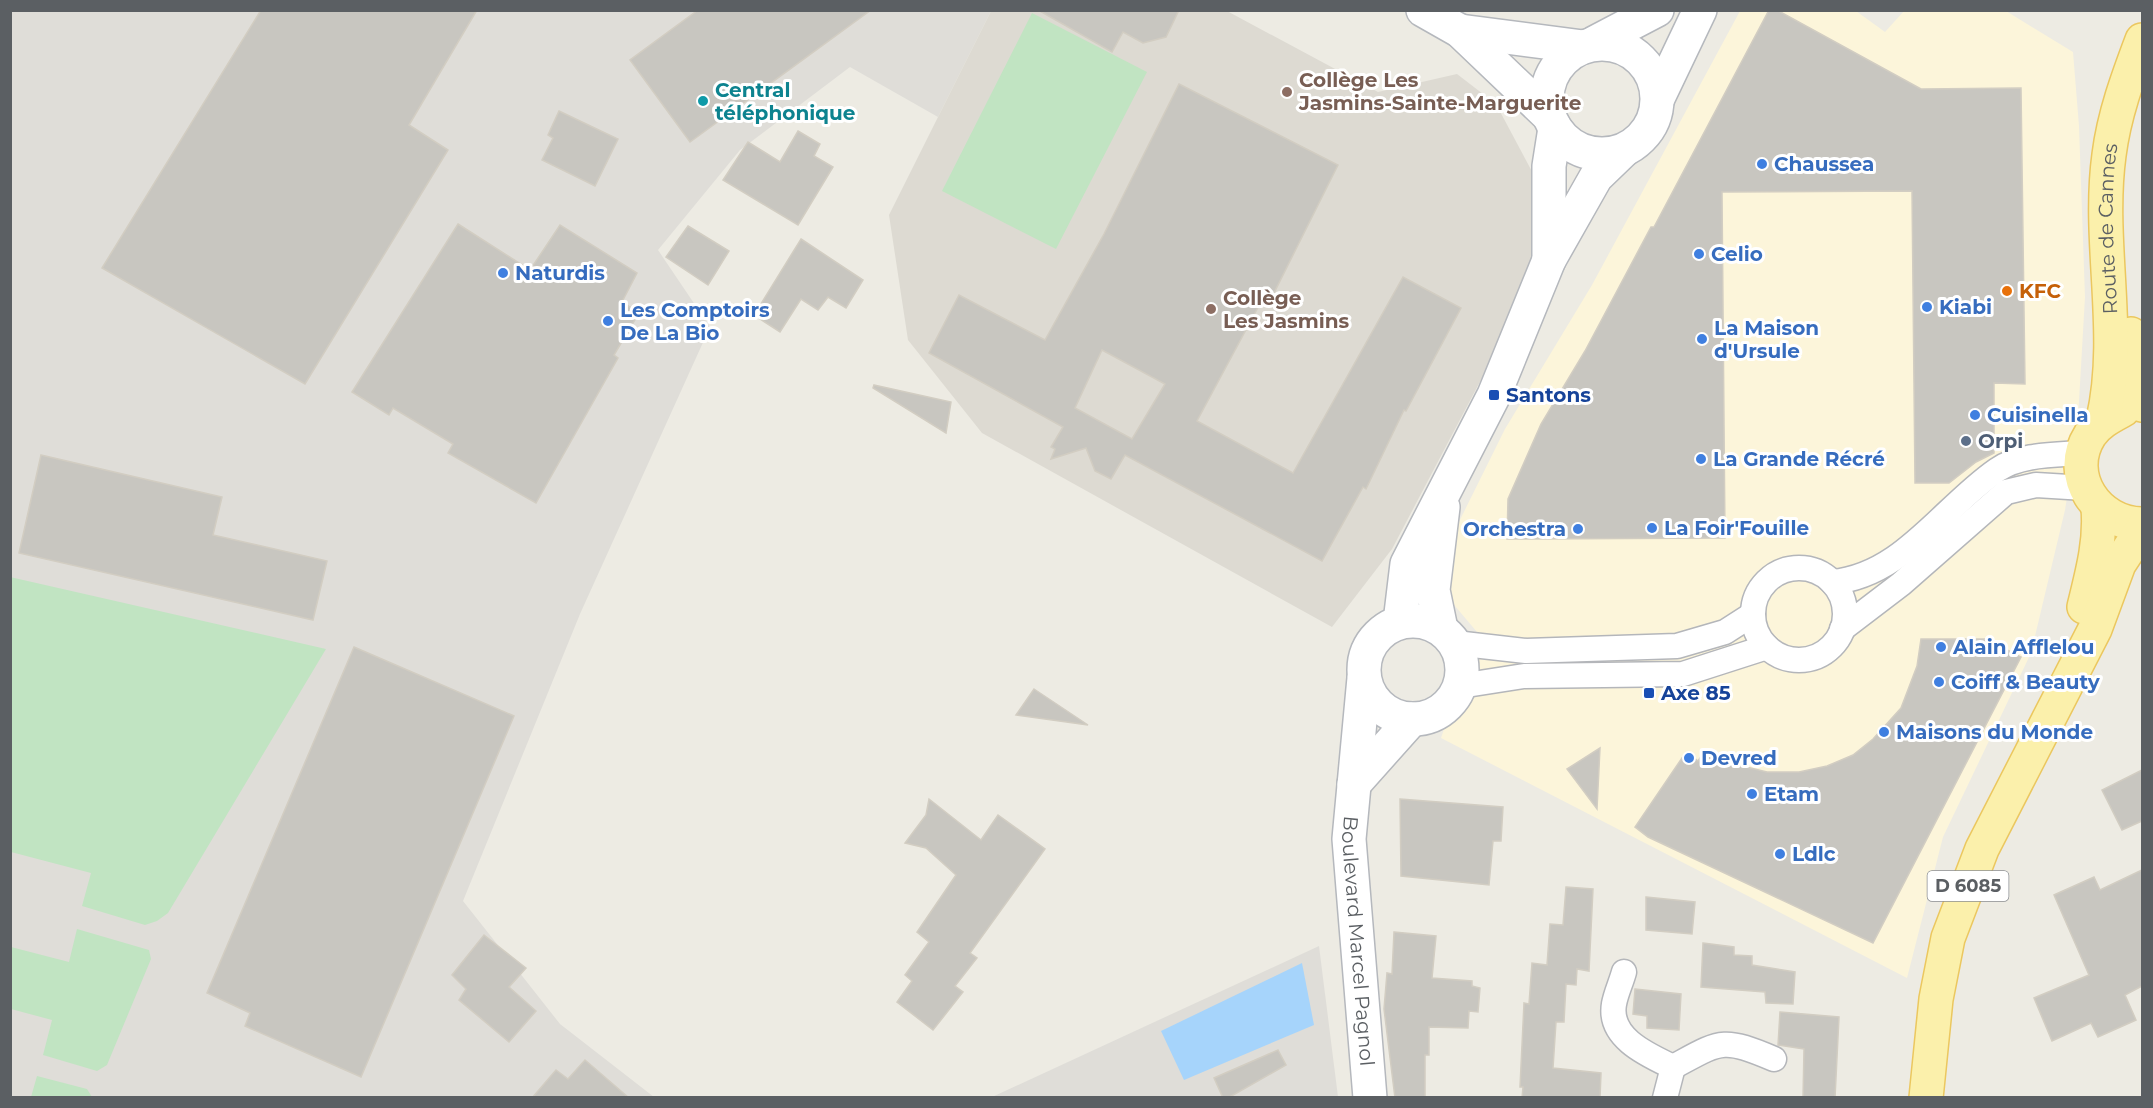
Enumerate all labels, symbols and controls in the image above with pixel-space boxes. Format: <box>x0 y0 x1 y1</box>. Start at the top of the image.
place label: Collège Les Jasmins-Sainte-Marguerite <box>1298 68 1581 115</box>
place label: Central téléphonique <box>715 78 855 125</box>
marker: Collège Les Jasmins-Sainte-Marguerite <box>1280 85 1294 99</box>
marker: Central téléphonique <box>696 94 710 108</box>
street label: Route de Cannes <box>2094 141 2123 315</box>
place label: Chaussea <box>1774 152 1874 176</box>
marker: Chaussea <box>1755 157 1769 171</box>
place label: Celio <box>1711 242 1763 266</box>
marker: Celio <box>1692 247 1706 261</box>
place label: Naturdis <box>515 261 605 285</box>
marker: Naturdis <box>496 266 510 280</box>
place label: KFC <box>2019 279 2061 303</box>
marker: KFC <box>2000 284 2014 298</box>
place label: Collège Les Jasmins <box>1223 286 1350 333</box>
place label: Kiabi <box>1939 295 1992 319</box>
place label: Les Comptoirs De La Bio <box>620 298 770 345</box>
marker: Kiabi <box>1920 300 1934 314</box>
marker: Collège Les Jasmins <box>1204 302 1218 316</box>
marker: Les Comptoirs De La Bio <box>601 314 615 328</box>
place label: La Maison d'Ursule <box>1714 316 1819 363</box>
marker: La Maison d'Ursule <box>1695 332 1709 346</box>
place label: Santons <box>1506 383 1591 407</box>
marker: Santons <box>1487 388 1501 402</box>
place label: Cuisinella <box>1987 403 2089 427</box>
marker: Cuisinella <box>1968 408 1982 422</box>
place label: Orpi <box>1978 429 2023 453</box>
marker: Orpi <box>1959 434 1973 448</box>
place label: La Grande Récré <box>1713 447 1885 471</box>
marker: La Grande Récré <box>1694 452 1708 466</box>
place label: La Foir'Fouille <box>1664 516 1809 540</box>
place label: Orchestra <box>1463 517 1566 541</box>
marker: La Foir'Fouille <box>1645 521 1659 535</box>
marker: Orchestra <box>1571 522 1585 536</box>
place label: Alain Afflelou <box>1952 635 2094 659</box>
marker: Alain Afflelou <box>1934 640 1948 654</box>
place label: Coiff & Beauty <box>1951 670 2101 694</box>
marker: Coiff & Beauty <box>1932 675 1946 689</box>
place label: Axe 85 <box>1660 681 1731 705</box>
marker: Axe 85 <box>1642 686 1656 700</box>
place label: Maisons du Monde <box>1896 720 2093 744</box>
marker: Maisons du Monde <box>1877 725 1891 739</box>
place label: Devred <box>1701 746 1777 770</box>
marker: Devred <box>1682 751 1696 765</box>
place label: Etam <box>1764 782 1819 806</box>
marker: Etam <box>1745 787 1759 801</box>
street label: Boulevard Marcel Pagnol <box>1337 815 1379 1067</box>
place label: Ldlc <box>1792 842 1836 866</box>
marker: Ldlc <box>1773 847 1787 861</box>
road number: D 6085 <box>1928 871 2008 901</box>

